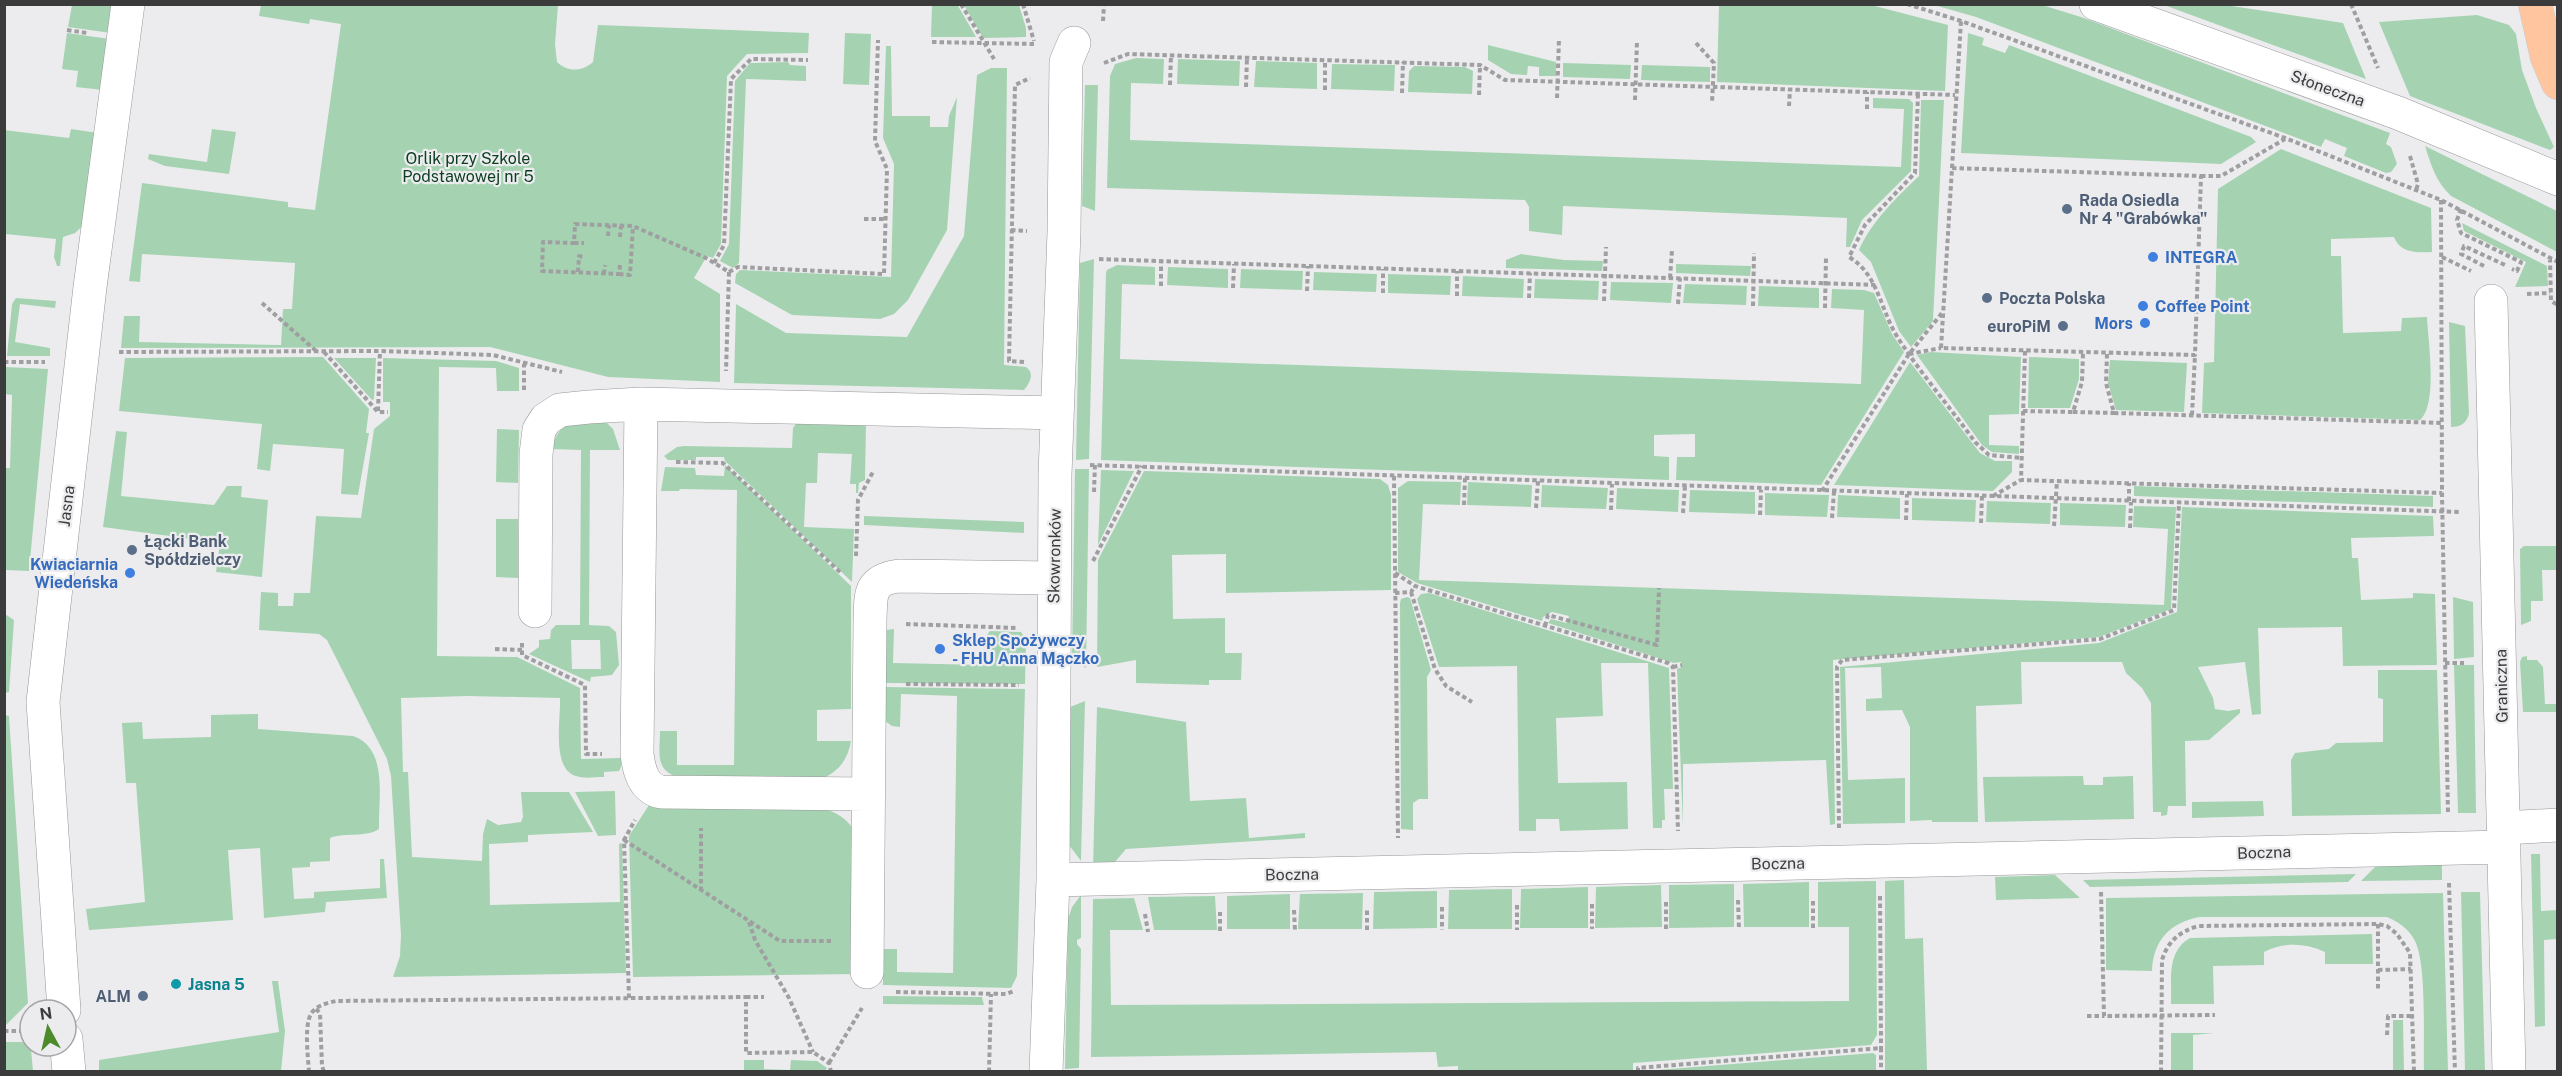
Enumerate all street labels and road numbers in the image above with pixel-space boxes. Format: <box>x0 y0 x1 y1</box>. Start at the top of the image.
street label: Słoneczna <box>2288 66 2368 111</box>
street label: Jasna <box>55 484 78 528</box>
street label: Skowronków <box>1044 508 1065 604</box>
street label: Graniczna <box>2491 649 2512 723</box>
street label: Boczna <box>2237 842 2291 863</box>
street label: Boczna <box>1751 854 1805 873</box>
street label: Boczna <box>1265 865 1319 884</box>

